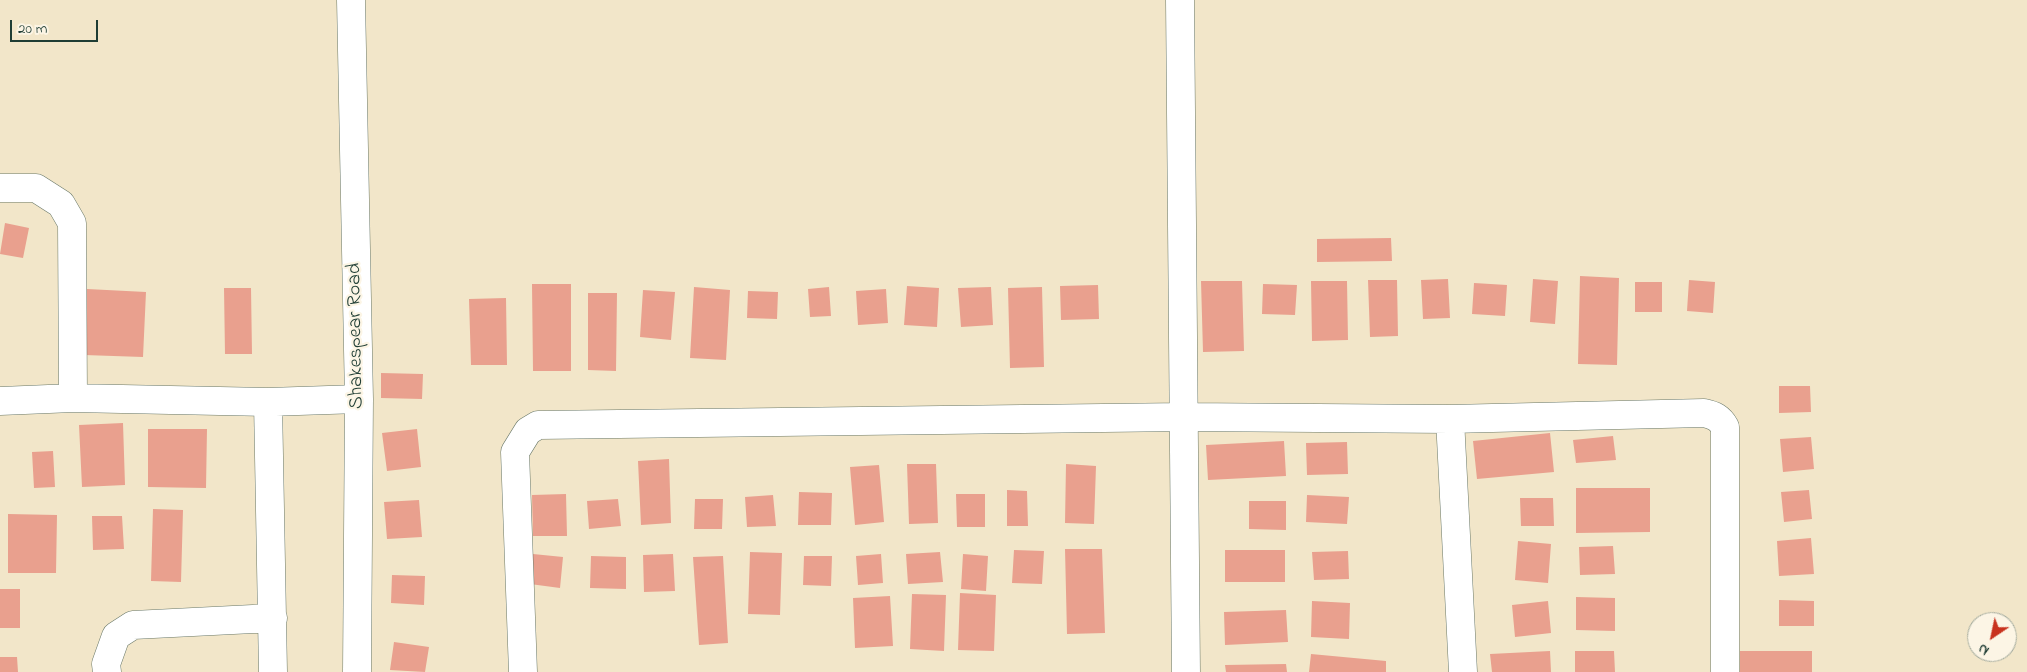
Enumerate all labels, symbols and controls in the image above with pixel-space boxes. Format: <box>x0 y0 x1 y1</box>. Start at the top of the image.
scale bar <box>12 10 100 42</box>
text: 20 m <box>18 18 47 40</box>
street label: Shakespear Road <box>344 263 370 409</box>
north arrow <box>1967 612 2017 662</box>
text: N <box>1974 638 1994 660</box>

